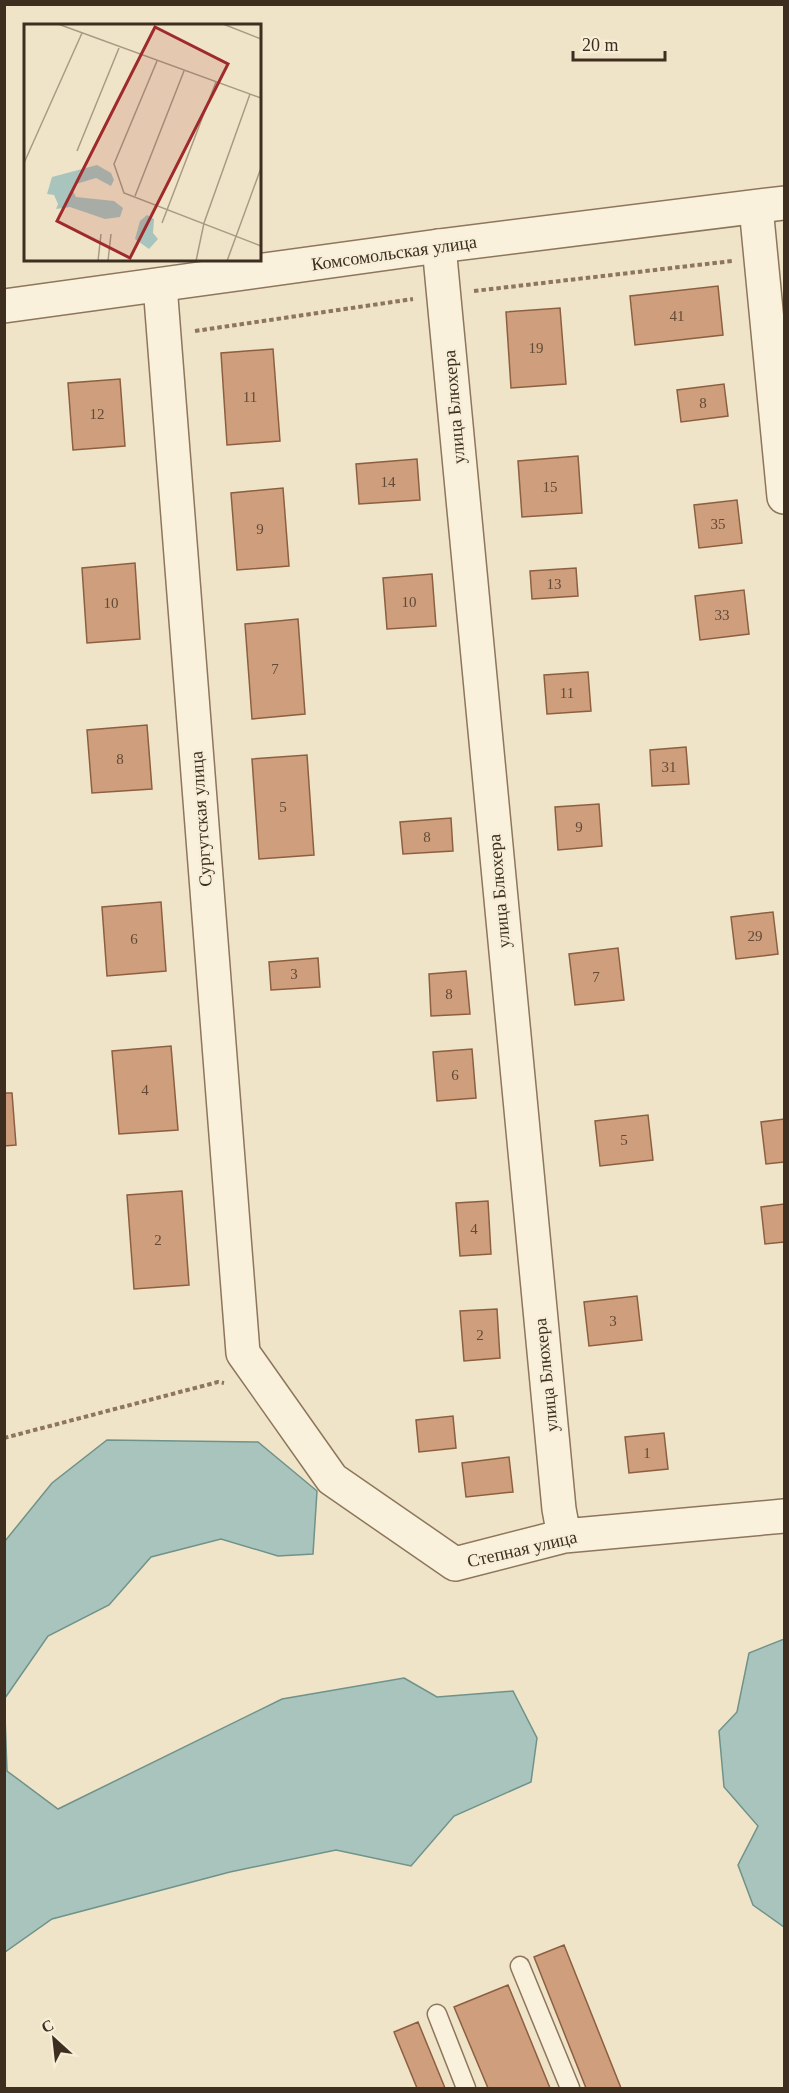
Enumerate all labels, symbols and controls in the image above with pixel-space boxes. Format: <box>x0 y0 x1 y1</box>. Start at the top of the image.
inset map <box>24 24 261 261</box>
scale bar <box>573 24 664 62</box>
text: 20 m <box>582 35 619 55</box>
street label: Комсомольская улица <box>310 231 478 275</box>
house number: 41 <box>670 308 685 324</box>
house number: 19 <box>529 340 544 356</box>
street label: улица Блюхера <box>439 349 469 465</box>
house number: 11 <box>243 389 257 405</box>
house number: 8 <box>699 395 707 411</box>
house number: 12 <box>90 406 105 422</box>
house number: 14 <box>381 474 396 490</box>
house number: 15 <box>543 479 558 495</box>
house number: 35 <box>711 516 726 532</box>
house number: 9 <box>256 521 264 537</box>
house number: 13 <box>547 576 562 592</box>
house number: 10 <box>402 594 417 610</box>
house number: 10 <box>104 595 119 611</box>
house number: 33 <box>715 607 730 623</box>
house number: 7 <box>271 661 279 677</box>
house number: 11 <box>560 685 574 701</box>
house number: 8 <box>116 751 124 767</box>
street label: Сургутская улица <box>186 751 216 887</box>
house number: 31 <box>662 759 677 775</box>
house number: 5 <box>279 799 287 815</box>
house number: 9 <box>575 819 583 835</box>
house number: 8 <box>423 829 431 845</box>
street label: улица Блюхера <box>484 833 514 949</box>
house number: 29 <box>748 928 763 944</box>
house number: 6 <box>130 931 138 947</box>
house number: 3 <box>290 966 298 982</box>
house number: 7 <box>592 969 600 985</box>
house number: 8 <box>445 986 453 1002</box>
house number: 6 <box>451 1067 459 1083</box>
house number: 4 <box>141 1082 149 1098</box>
house number: 5 <box>620 1132 628 1148</box>
house number: 4 <box>470 1221 478 1237</box>
house number: 2 <box>154 1232 162 1248</box>
house number: 3 <box>609 1313 617 1329</box>
street label: улица Блюхера <box>530 1317 562 1433</box>
house number: 2 <box>476 1327 484 1343</box>
house number: 1 <box>643 1445 651 1461</box>
street label: Степная улица <box>465 1527 579 1571</box>
north arrow <box>24 2009 84 2069</box>
text: С <box>38 2016 56 2036</box>

